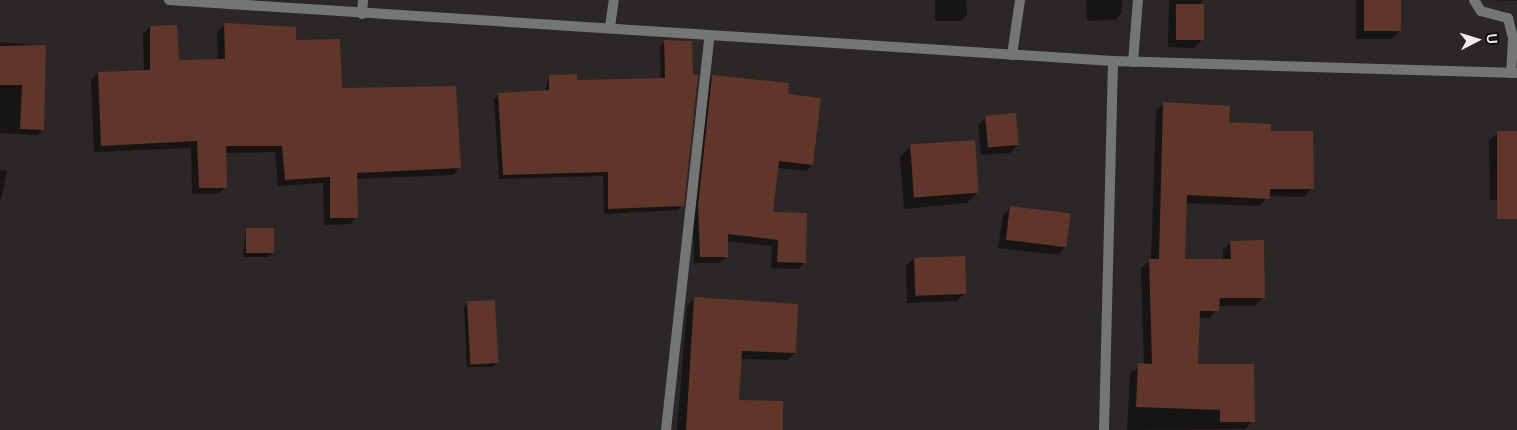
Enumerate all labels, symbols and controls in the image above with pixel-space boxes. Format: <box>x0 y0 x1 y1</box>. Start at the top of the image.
north arrow <box>1452 15 1502 65</box>
text: U <box>1484 33 1501 45</box>

